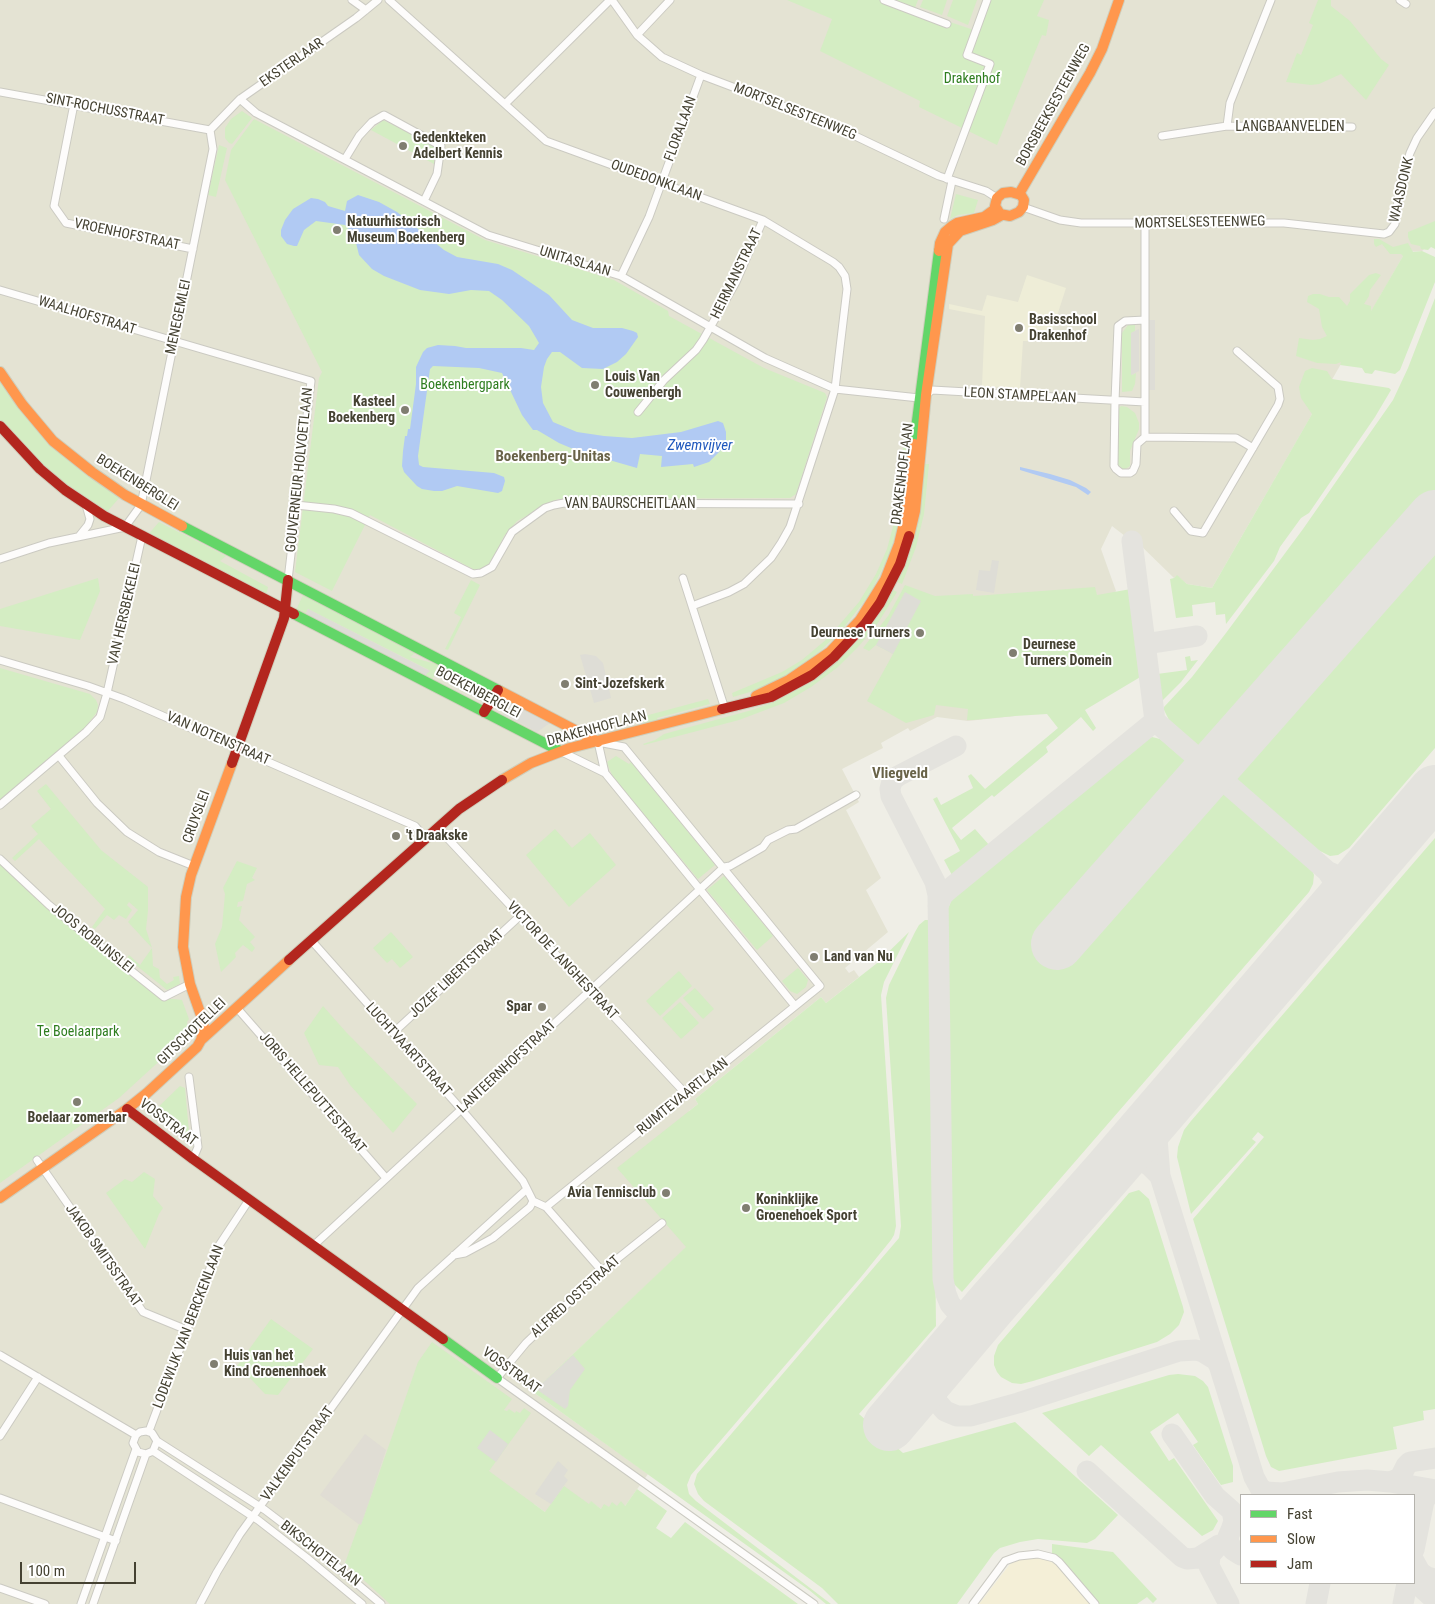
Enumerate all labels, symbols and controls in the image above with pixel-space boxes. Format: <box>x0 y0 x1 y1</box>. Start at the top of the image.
street label: EKSTERLAAR <box>257 35 327 91</box>
street label: BORSBEEKSESTEENWEG <box>1013 41 1095 169</box>
park label: Drakenhof <box>944 71 1000 87</box>
street label: MORTSELSESTEENWEG <box>731 80 859 144</box>
street label: SINT-ROCHUSSTRAAT <box>44 90 166 130</box>
street label: FLORALAAN <box>661 94 701 164</box>
street label: LANGBAANVELDEN <box>1235 119 1345 135</box>
place label: Gedenkteken Adelbert Kennis <box>413 130 503 162</box>
marker: Gedenkteken Adelbert Kennis <box>397 140 409 152</box>
street label: WAASDONK <box>1386 156 1418 224</box>
street label: OUDEDONKLAAN <box>608 157 704 205</box>
street label: MORTSELSESTEENWEG <box>1134 213 1266 233</box>
place label: Natuurhistorisch Museum Boekenberg <box>347 214 465 246</box>
street label: VROENHOFSTRAAT <box>73 216 181 254</box>
marker: Natuurhistorisch Museum Boekenberg <box>331 224 343 236</box>
street label: HEIRMANSTRAAT <box>708 226 766 322</box>
street label: UNITASLAAN <box>537 243 613 281</box>
street label: MENEGEMLEI <box>163 278 195 356</box>
street label: WAALHOFSTRAAT <box>36 293 138 339</box>
place label: Basisschool Drakenhof <box>1029 312 1097 344</box>
marker: Basisschool Drakenhof <box>1013 322 1025 334</box>
place label: Louis Van Couwenbergh <box>605 369 681 402</box>
park label: Boekenbergpark <box>420 377 510 393</box>
marker: Louis Van Couwenbergh <box>589 379 601 391</box>
street label: LEON STAMPELAAN <box>963 385 1077 407</box>
street label: GOUVERNEUR HOLVOETLAAN <box>283 387 317 553</box>
place label: Kasteel Boekenberg <box>328 394 395 427</box>
marker: Kasteel Boekenberg <box>399 404 411 416</box>
street label: DRAKENHOFLAAN <box>888 422 918 526</box>
water label: Zwemvijver <box>668 437 732 455</box>
district label: Boekenberg-Unitas <box>495 448 611 466</box>
street label: BOEKENBERGLEI <box>93 451 181 515</box>
street label: VAN BAURSCHEITLAAN <box>564 496 696 512</box>
street label: VAN HERSBEKELEI <box>105 561 145 667</box>
place label: Deurnese Turners <box>811 625 910 641</box>
marker: Deurnese Turners <box>914 627 926 639</box>
place label: Deurnese Turners Domein <box>1023 637 1112 670</box>
marker: Deurnese Turners Domein <box>1007 647 1019 659</box>
street label: BOEKENBERGLEI <box>433 664 523 722</box>
place label: Sint-Jozefskerk <box>575 676 664 692</box>
marker: Sint-Jozefskerk <box>559 678 571 690</box>
street label: DRAKENHOFLAAN <box>545 708 649 750</box>
street label: VAN NOTENSTRAAT <box>164 709 272 769</box>
district label: Vliegveld <box>872 765 928 783</box>
street label: CRUYSLEI <box>180 788 214 846</box>
place label: 't Draakske <box>406 828 468 844</box>
marker: 't Draakske <box>390 830 402 842</box>
street label: VICTOR DE LANGHESTRAAT <box>503 898 621 1024</box>
street label: JOOS ROBIJNSLEI <box>48 901 136 977</box>
street label: JOZEF LIBERTSTRAAT <box>406 926 508 1022</box>
place label: Land van Nu <box>824 949 893 965</box>
marker: Land van Nu <box>808 951 820 963</box>
street label: GITSCHOTELLEI <box>154 995 230 1069</box>
place label: Spar <box>506 999 532 1015</box>
street label: LUCHTVAARTSTRAAT <box>362 1000 454 1100</box>
marker: Spar <box>536 1001 548 1013</box>
street label: LANTEERNHOFSTRAAT <box>454 1017 560 1117</box>
park label: Te Boelaarpark <box>37 1024 119 1040</box>
street label: JORIS HELLEPUTTESTRAAT <box>255 1029 369 1157</box>
street label: RUIMTEVAARTLAAN <box>634 1055 732 1139</box>
marker: Boelaar zomerbar <box>71 1096 83 1108</box>
street label: VOSSTRAAT <box>136 1096 200 1150</box>
place label: Boelaar zomerbar <box>27 1110 127 1126</box>
place label: Avia Tennisclub <box>567 1185 656 1201</box>
marker: Avia Tennisclub <box>660 1187 672 1199</box>
place label: Koninklijke Groenehoek Sport <box>756 1192 857 1224</box>
street label: JAKOB SMITSSTRAAT <box>61 1201 145 1311</box>
marker: Koninklijke Groenehoek Sport <box>740 1202 752 1214</box>
street label: LODEWIJK VAN BERCKENLAAN <box>150 1243 228 1411</box>
street label: ALFRED OSTSTRAAT <box>528 1252 624 1342</box>
street label: VOSSTRAAT <box>479 1344 543 1398</box>
place label: Huis van het Kind Groenenhoek <box>224 1348 326 1380</box>
marker: Huis van het Kind Groenenhoek <box>208 1358 220 1370</box>
street label: VALKENPUTSTRAAT <box>258 1403 338 1505</box>
legend <box>1240 1494 1415 1584</box>
text: Fast <box>1287 1505 1312 1523</box>
street label: BIKSCHOTELAAN <box>277 1518 363 1590</box>
text: Slow <box>1287 1530 1316 1548</box>
scale bar <box>22 1552 139 1584</box>
text: Jam <box>1287 1555 1313 1573</box>
text: 100 m <box>28 1562 65 1580</box>

